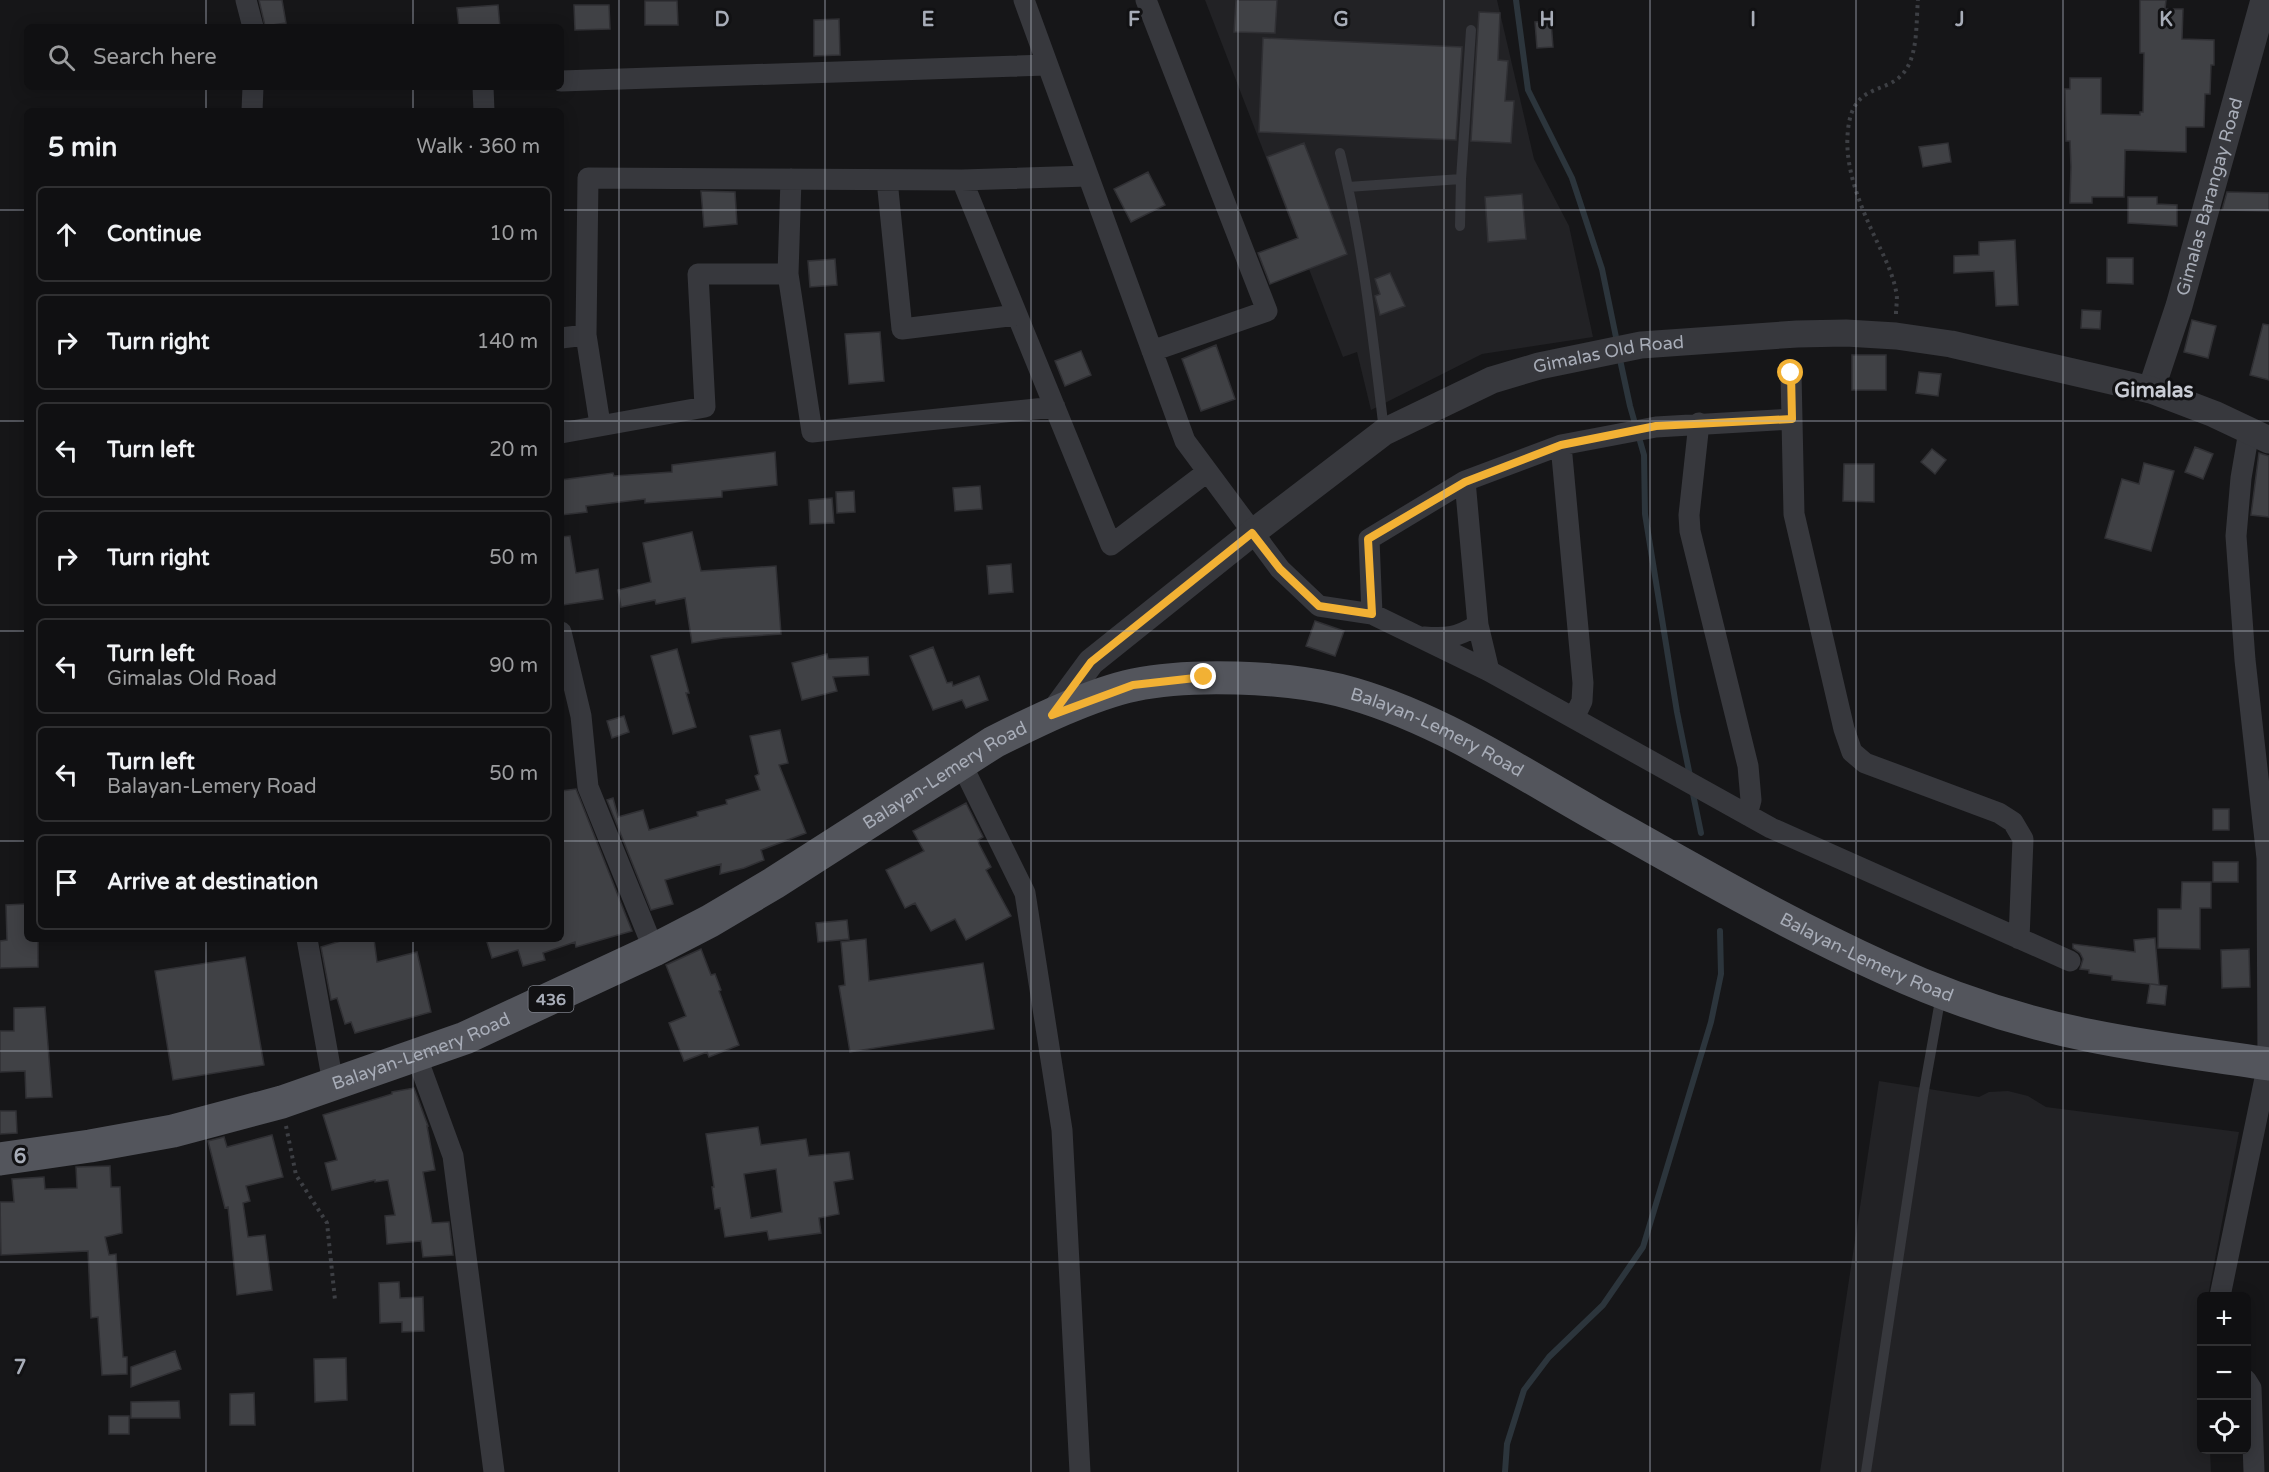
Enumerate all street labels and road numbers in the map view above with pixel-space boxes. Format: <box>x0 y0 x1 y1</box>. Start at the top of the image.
street label: Gimalas Barangay Road <box>2171 95 2247 298</box>
street label: Gimalas Old Road <box>1531 331 1685 378</box>
street label: Balayan-Lemery Road <box>1348 683 1528 782</box>
street label: Balayan-Lemery Road <box>859 717 1030 834</box>
street label: Balayan-Lemery Road <box>1776 908 1957 1007</box>
road number: 436 <box>528 986 574 1012</box>
street label: Balayan-Lemery Road <box>329 1008 514 1095</box>

